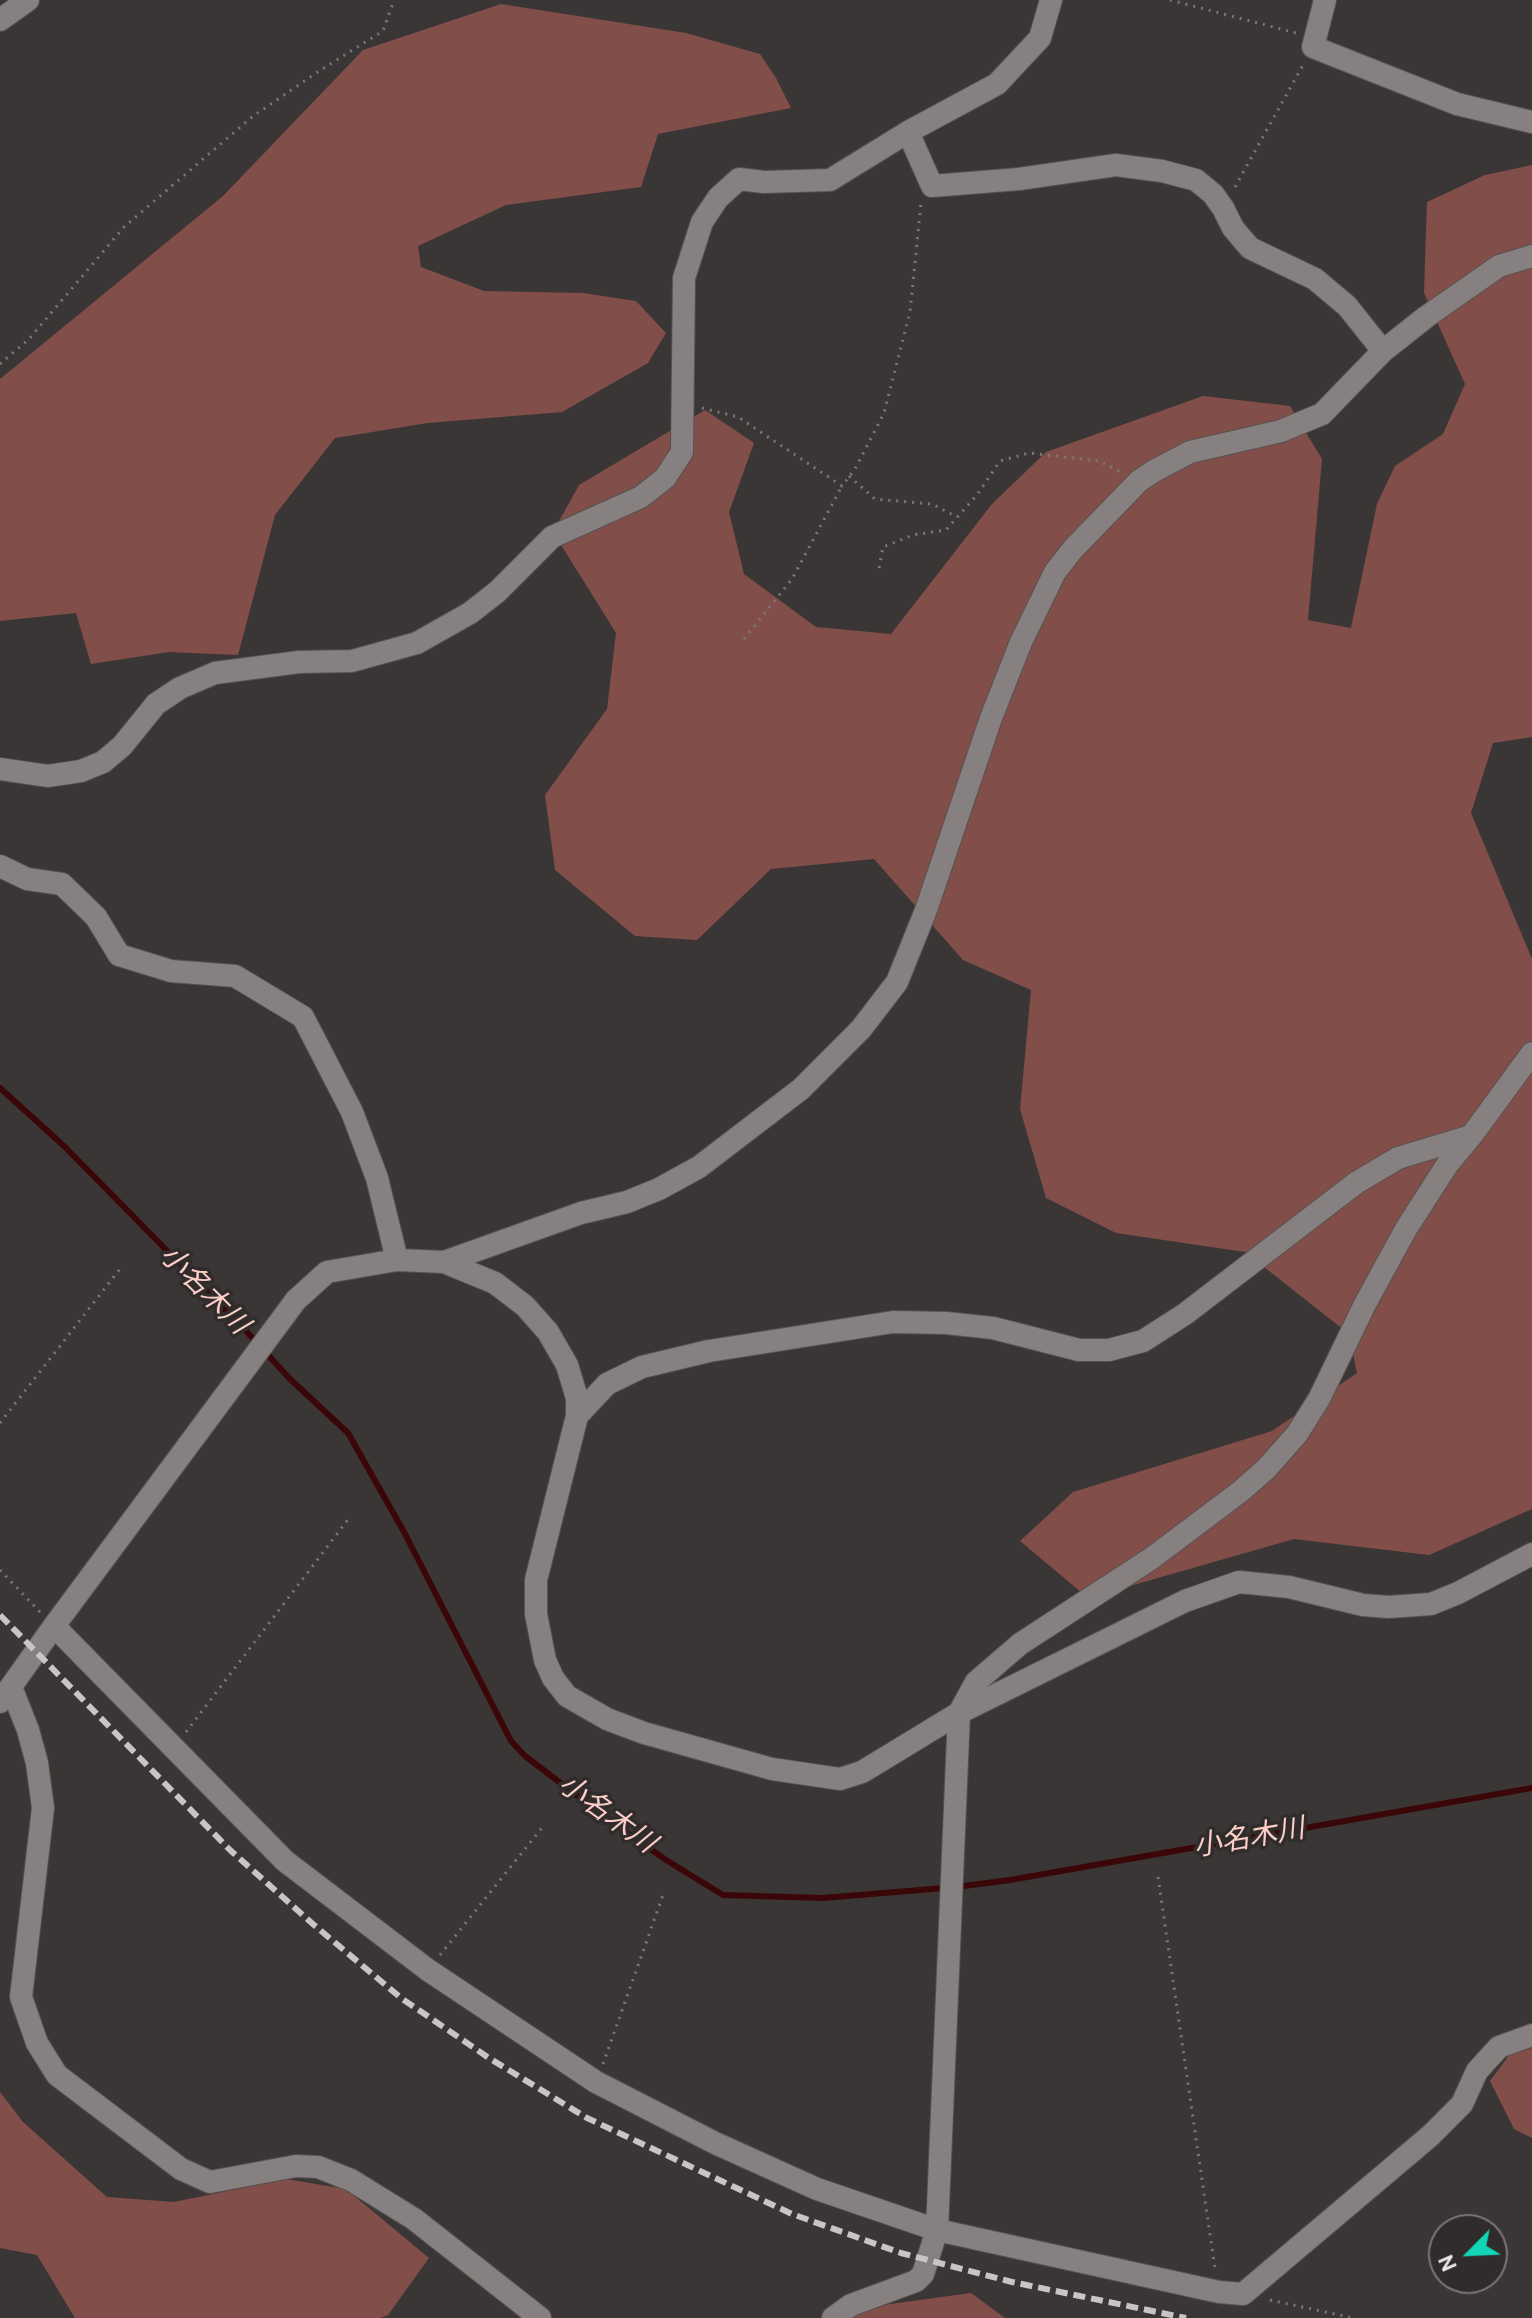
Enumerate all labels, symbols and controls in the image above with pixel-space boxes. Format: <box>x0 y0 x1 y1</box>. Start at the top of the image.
water label: 小名木川 <box>153 1239 255 1341</box>
water label: 小名木川 <box>552 1767 662 1861</box>
water label: 小名木川 <box>1191 1812 1307 1864</box>
north arrow <box>1428 2214 1508 2294</box>
text: N <box>1432 2251 1463 2276</box>

